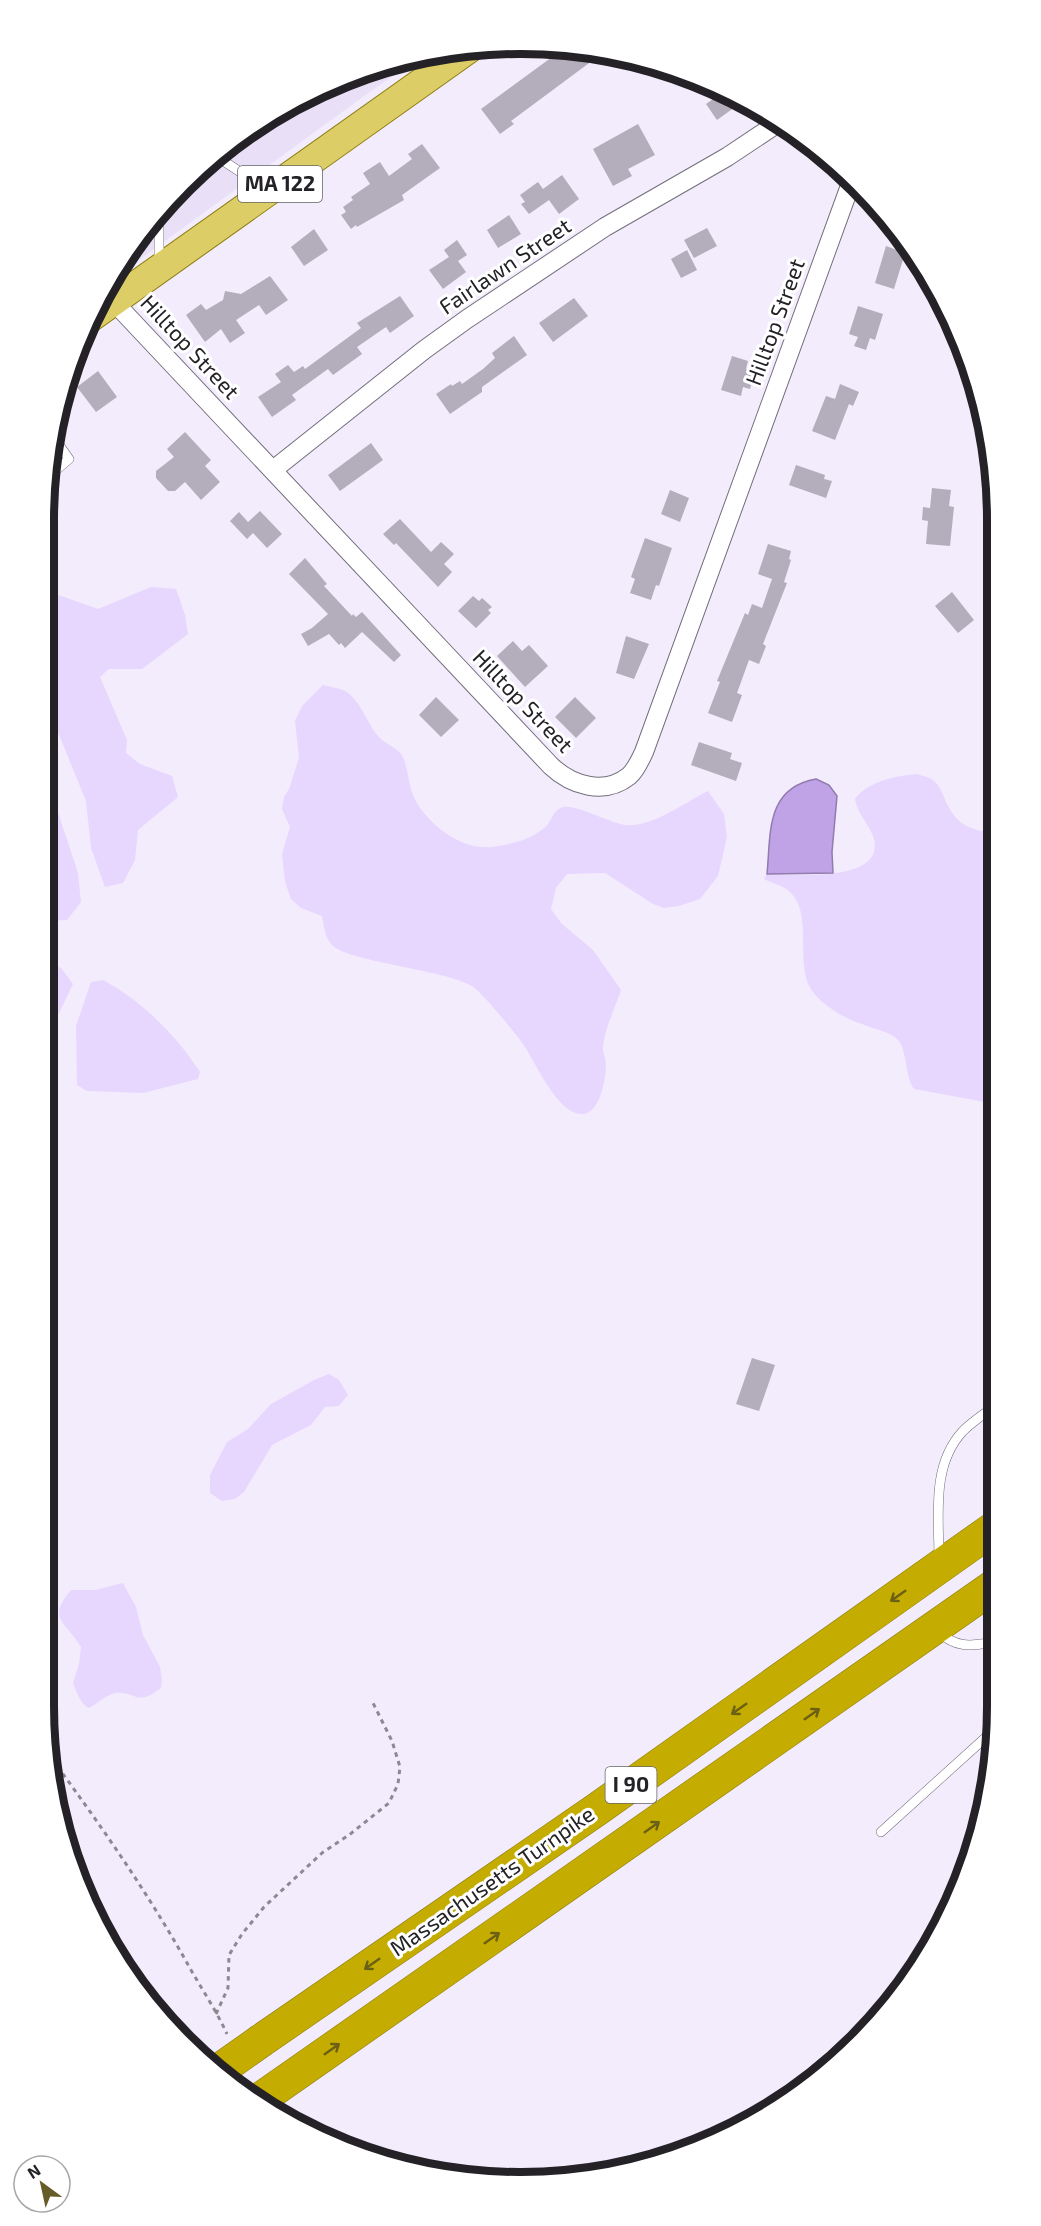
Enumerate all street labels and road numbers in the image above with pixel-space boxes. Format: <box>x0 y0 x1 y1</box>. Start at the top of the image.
road number: MA 122 <box>238 166 322 202</box>
street label: Fairlawn Street <box>434 212 575 319</box>
street label: Hilltop Street <box>739 255 809 388</box>
street label: Hilltop Street <box>136 289 246 404</box>
street label: Hilltop Street <box>468 644 579 757</box>
road number: I 90 <box>606 1767 656 1803</box>
street label: Massachusetts Turnpike <box>384 1800 598 1961</box>

